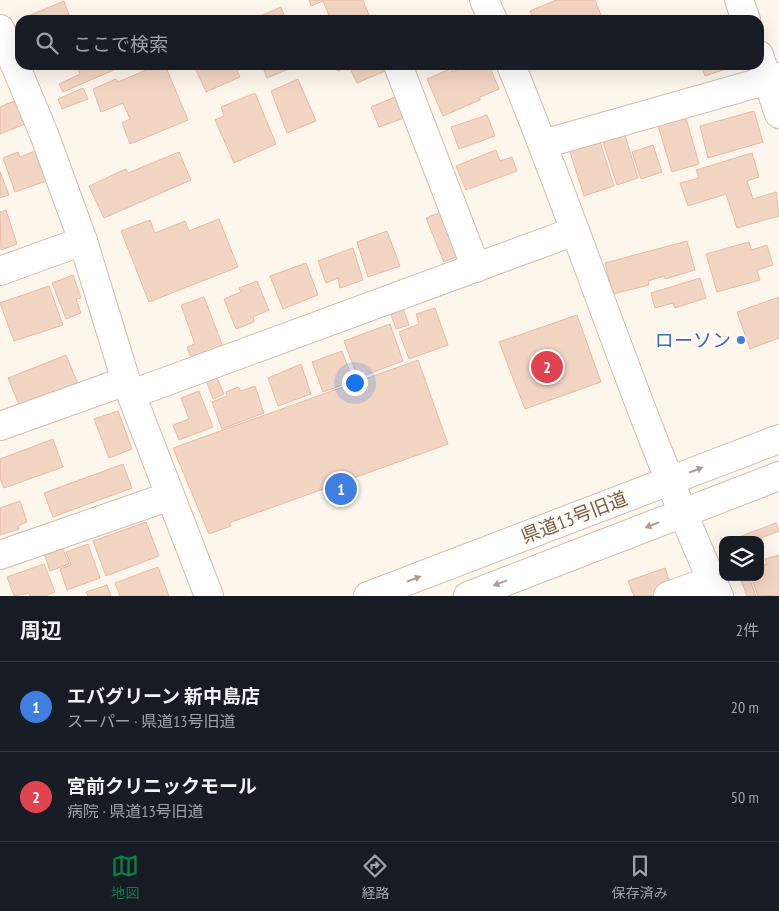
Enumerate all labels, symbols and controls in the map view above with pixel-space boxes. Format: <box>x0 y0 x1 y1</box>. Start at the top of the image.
search box <box>15 15 764 70</box>
icon: search <box>33 29 61 57</box>
text: ここで検索 <box>73 32 168 56</box>
place label: ローソン <box>655 328 731 352</box>
marker: ローソン <box>735 334 747 346</box>
pin: 2 <box>531 348 563 386</box>
your location <box>342 370 368 396</box>
one-way arrow <box>689 466 704 474</box>
pin: 1 <box>325 470 357 508</box>
street label: 県道13号旧道 <box>517 486 631 548</box>
one-way arrow <box>645 521 659 529</box>
map controls <box>719 536 764 581</box>
button: layers <box>719 536 764 581</box>
one-way arrow <box>407 574 421 582</box>
one-way arrow <box>493 580 507 588</box>
text: 周辺 <box>20 617 62 644</box>
text: 2件 <box>736 620 759 640</box>
text: エバグリーン 新中島店 <box>67 684 260 708</box>
text: 1 <box>32 697 40 717</box>
text: 20 m <box>731 697 759 717</box>
text: スーパー · 県道13号旧道 <box>67 711 235 731</box>
text: 宮前クリニックモール <box>67 774 257 798</box>
text: 2 <box>32 787 40 807</box>
text: 50 m <box>731 787 759 807</box>
text: 病院 · 県道13号旧道 <box>67 801 204 821</box>
tab: 地図 <box>111 852 139 902</box>
tab: 経路 <box>361 852 389 902</box>
tab: 保存済み <box>612 852 668 902</box>

